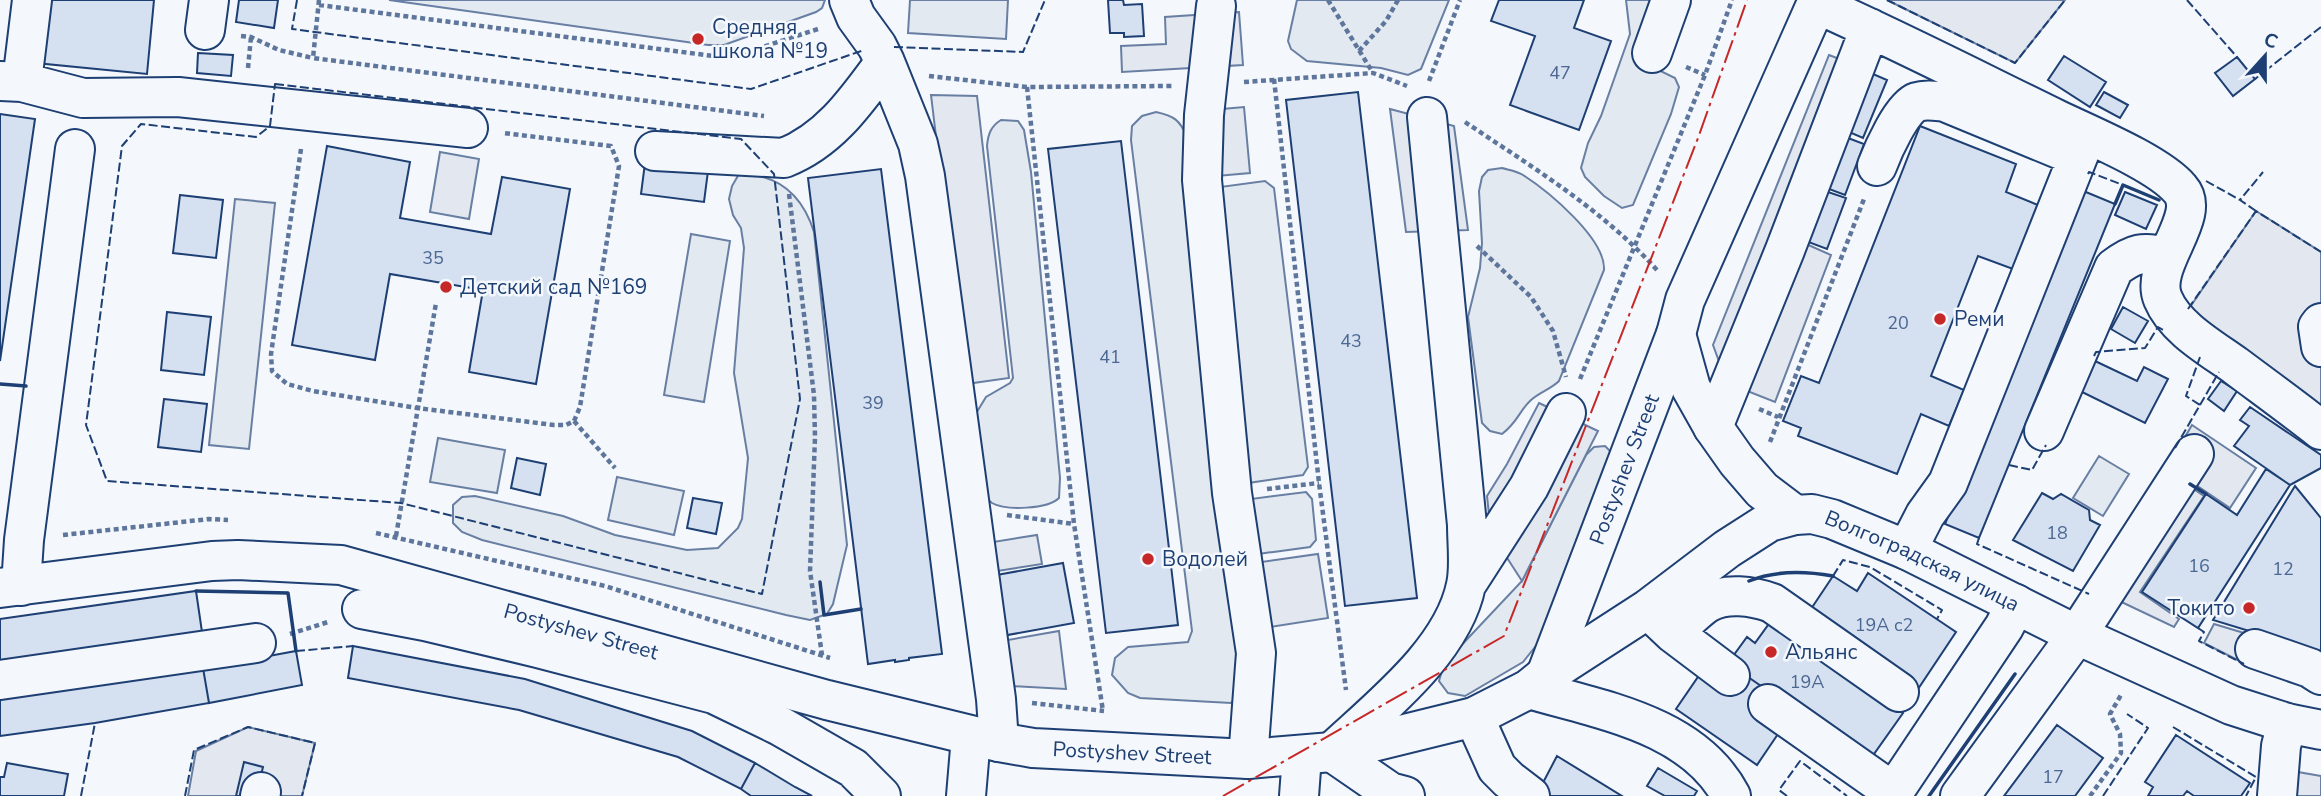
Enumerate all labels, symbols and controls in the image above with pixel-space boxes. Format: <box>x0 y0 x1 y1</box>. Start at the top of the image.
place label: Средняя школа №19 <box>712 13 828 65</box>
north arrow <box>2230 21 2300 91</box>
text: С <box>2260 27 2282 56</box>
marker: Средняя школа №19 <box>690 31 706 47</box>
house number: 47 <box>1549 61 1571 85</box>
house number: 35 <box>422 246 444 270</box>
place label: Детский сад №169 <box>460 273 647 301</box>
marker: Детский сад №169 <box>438 279 454 295</box>
place label: Реми <box>1954 305 2004 333</box>
house number: 20 <box>1887 311 1909 335</box>
marker: Реми <box>1932 311 1948 327</box>
house number: 43 <box>1340 329 1362 353</box>
house number: 41 <box>1099 345 1121 369</box>
street label: Postyshev Street <box>1583 389 1666 549</box>
house number: 39 <box>862 391 884 415</box>
street label: Волгоградская улица <box>1821 504 2024 618</box>
house number: 18 <box>2046 521 2068 545</box>
place label: Водолей <box>1162 545 1248 573</box>
marker: Водолей <box>1140 551 1156 567</box>
house number: 16 <box>2188 554 2210 578</box>
house number: 12 <box>2272 557 2294 581</box>
place label: Токито <box>2168 594 2235 622</box>
street label: Postyshev Street <box>501 597 662 667</box>
marker: Токито <box>2241 600 2257 616</box>
house number: 19А с2 <box>1855 613 1913 637</box>
place label: Альянс <box>1785 638 1857 666</box>
marker: Альянс <box>1763 644 1779 660</box>
house number: 19А <box>1790 670 1824 694</box>
street label: Postyshev Street <box>1052 735 1213 771</box>
house number: 17 <box>2042 765 2064 789</box>

